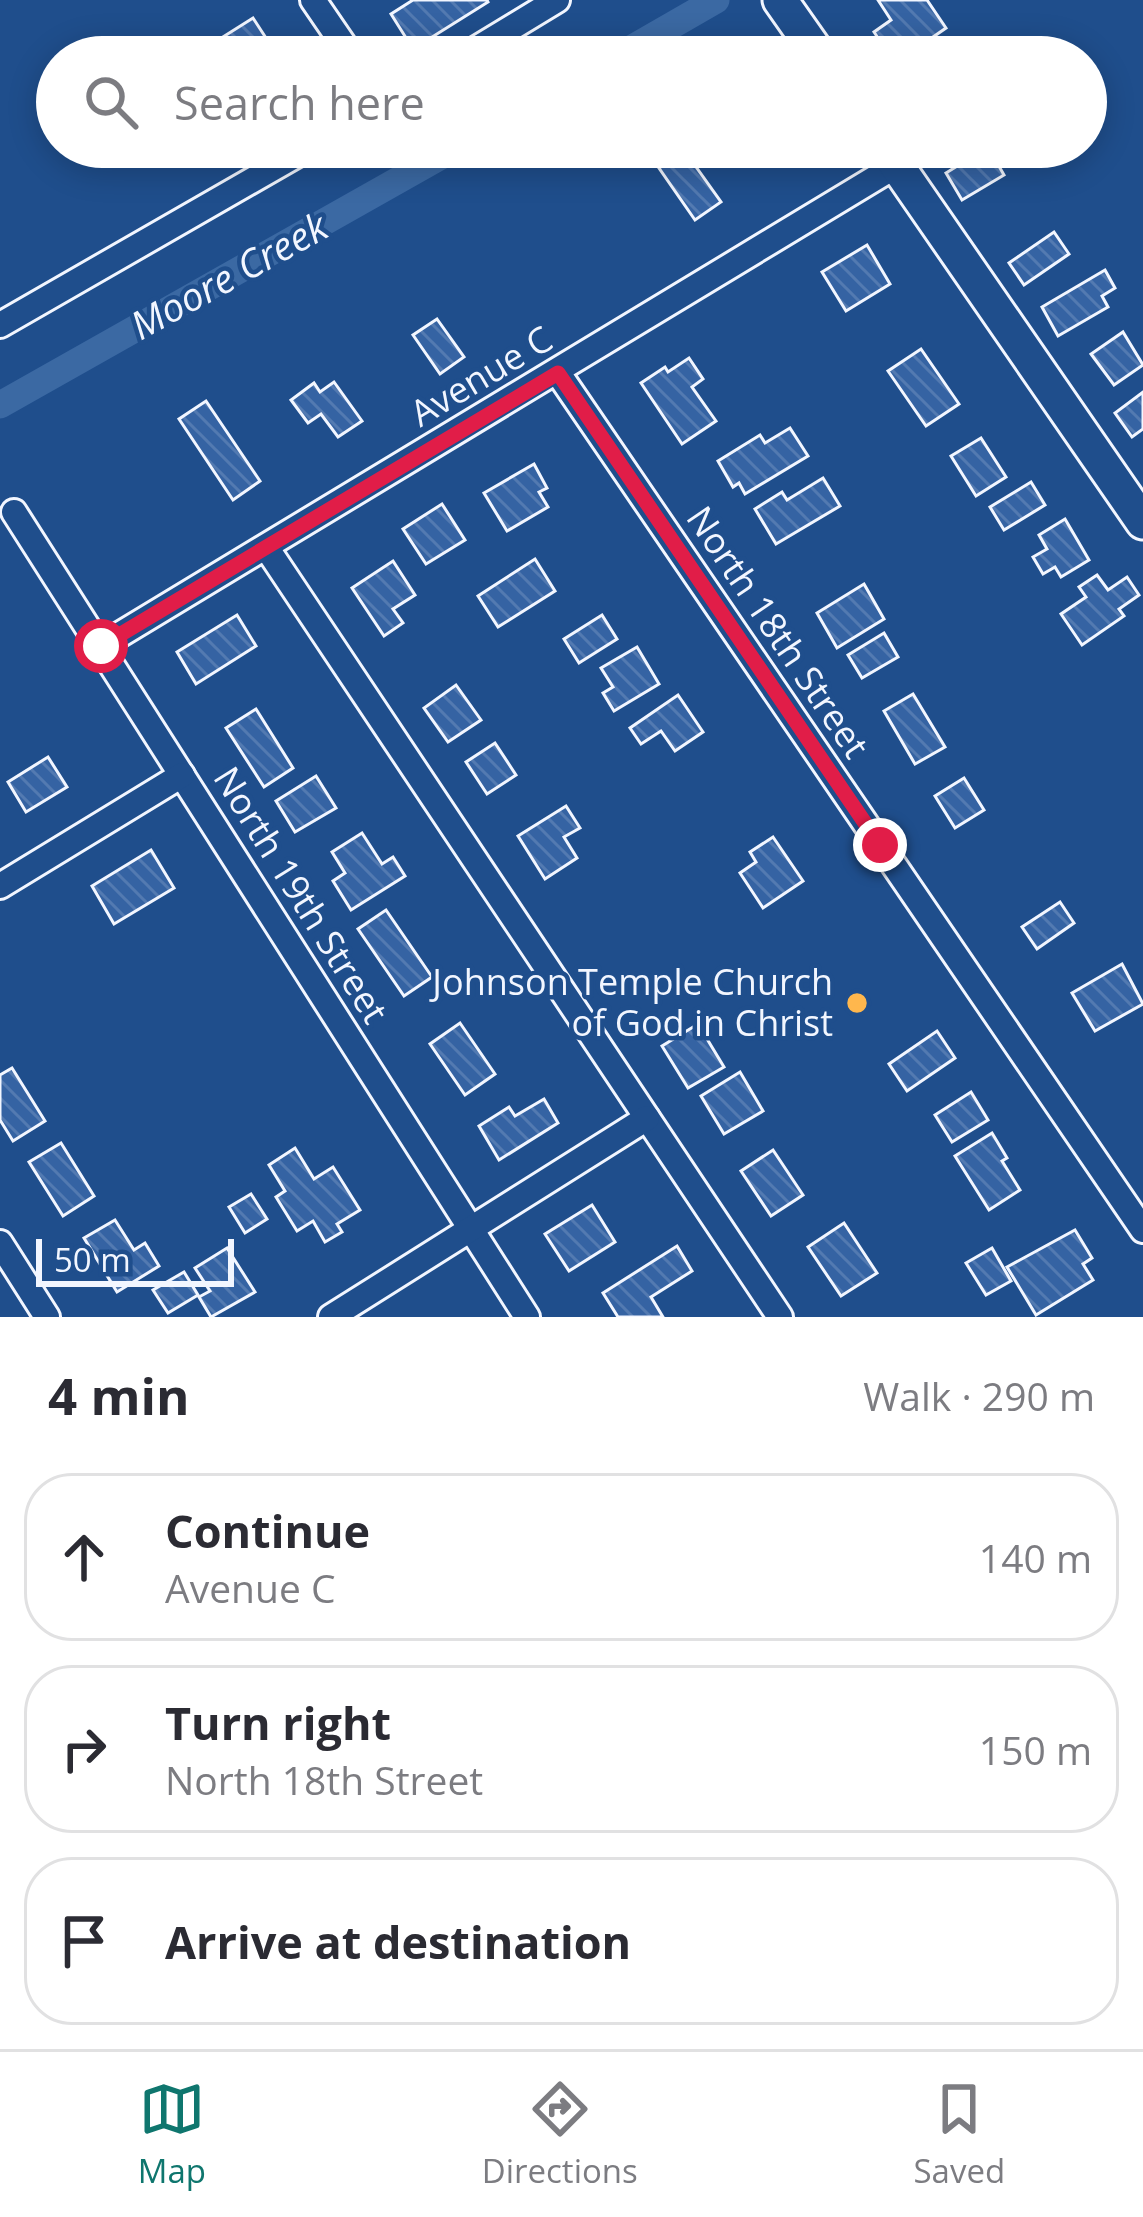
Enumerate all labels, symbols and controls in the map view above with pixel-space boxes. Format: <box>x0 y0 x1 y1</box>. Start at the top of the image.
search box <box>36 36 1107 168</box>
icon: search <box>78 69 144 135</box>
text: Search here <box>174 72 425 133</box>
water label: Moore Creek <box>120 198 338 351</box>
street label: Avenue C <box>401 314 561 437</box>
street label: North 18th Street <box>676 496 881 767</box>
route start <box>74 619 128 673</box>
street label: North 19th Street <box>203 757 400 1032</box>
route end <box>853 818 907 872</box>
place label: Johnson Temple Church of God in Christ <box>429 957 833 1047</box>
marker: Johnson Temple Church of God in Christ <box>844 990 870 1016</box>
scale bar <box>36 1233 234 1286</box>
text: 50 m <box>54 1237 131 1282</box>
text: 4 min <box>48 1360 190 1430</box>
text: Walk · 290 m <box>863 1369 1095 1422</box>
text: Continue <box>165 1500 370 1561</box>
icon: ahead <box>51 1524 117 1590</box>
text: 140 m <box>979 1531 1092 1584</box>
text: Avenue C <box>165 1561 335 1614</box>
text: Turn right <box>165 1692 391 1753</box>
icon: right <box>51 1716 117 1782</box>
text: 150 m <box>979 1723 1092 1776</box>
text: North 18th Street <box>165 1753 483 1806</box>
icon: arrive <box>51 1908 117 1974</box>
text: Arrive at destination <box>165 1911 631 1972</box>
tab: Map <box>138 2076 206 2193</box>
tab: Directions <box>482 2076 638 2193</box>
tab: Saved <box>913 2076 1005 2193</box>

